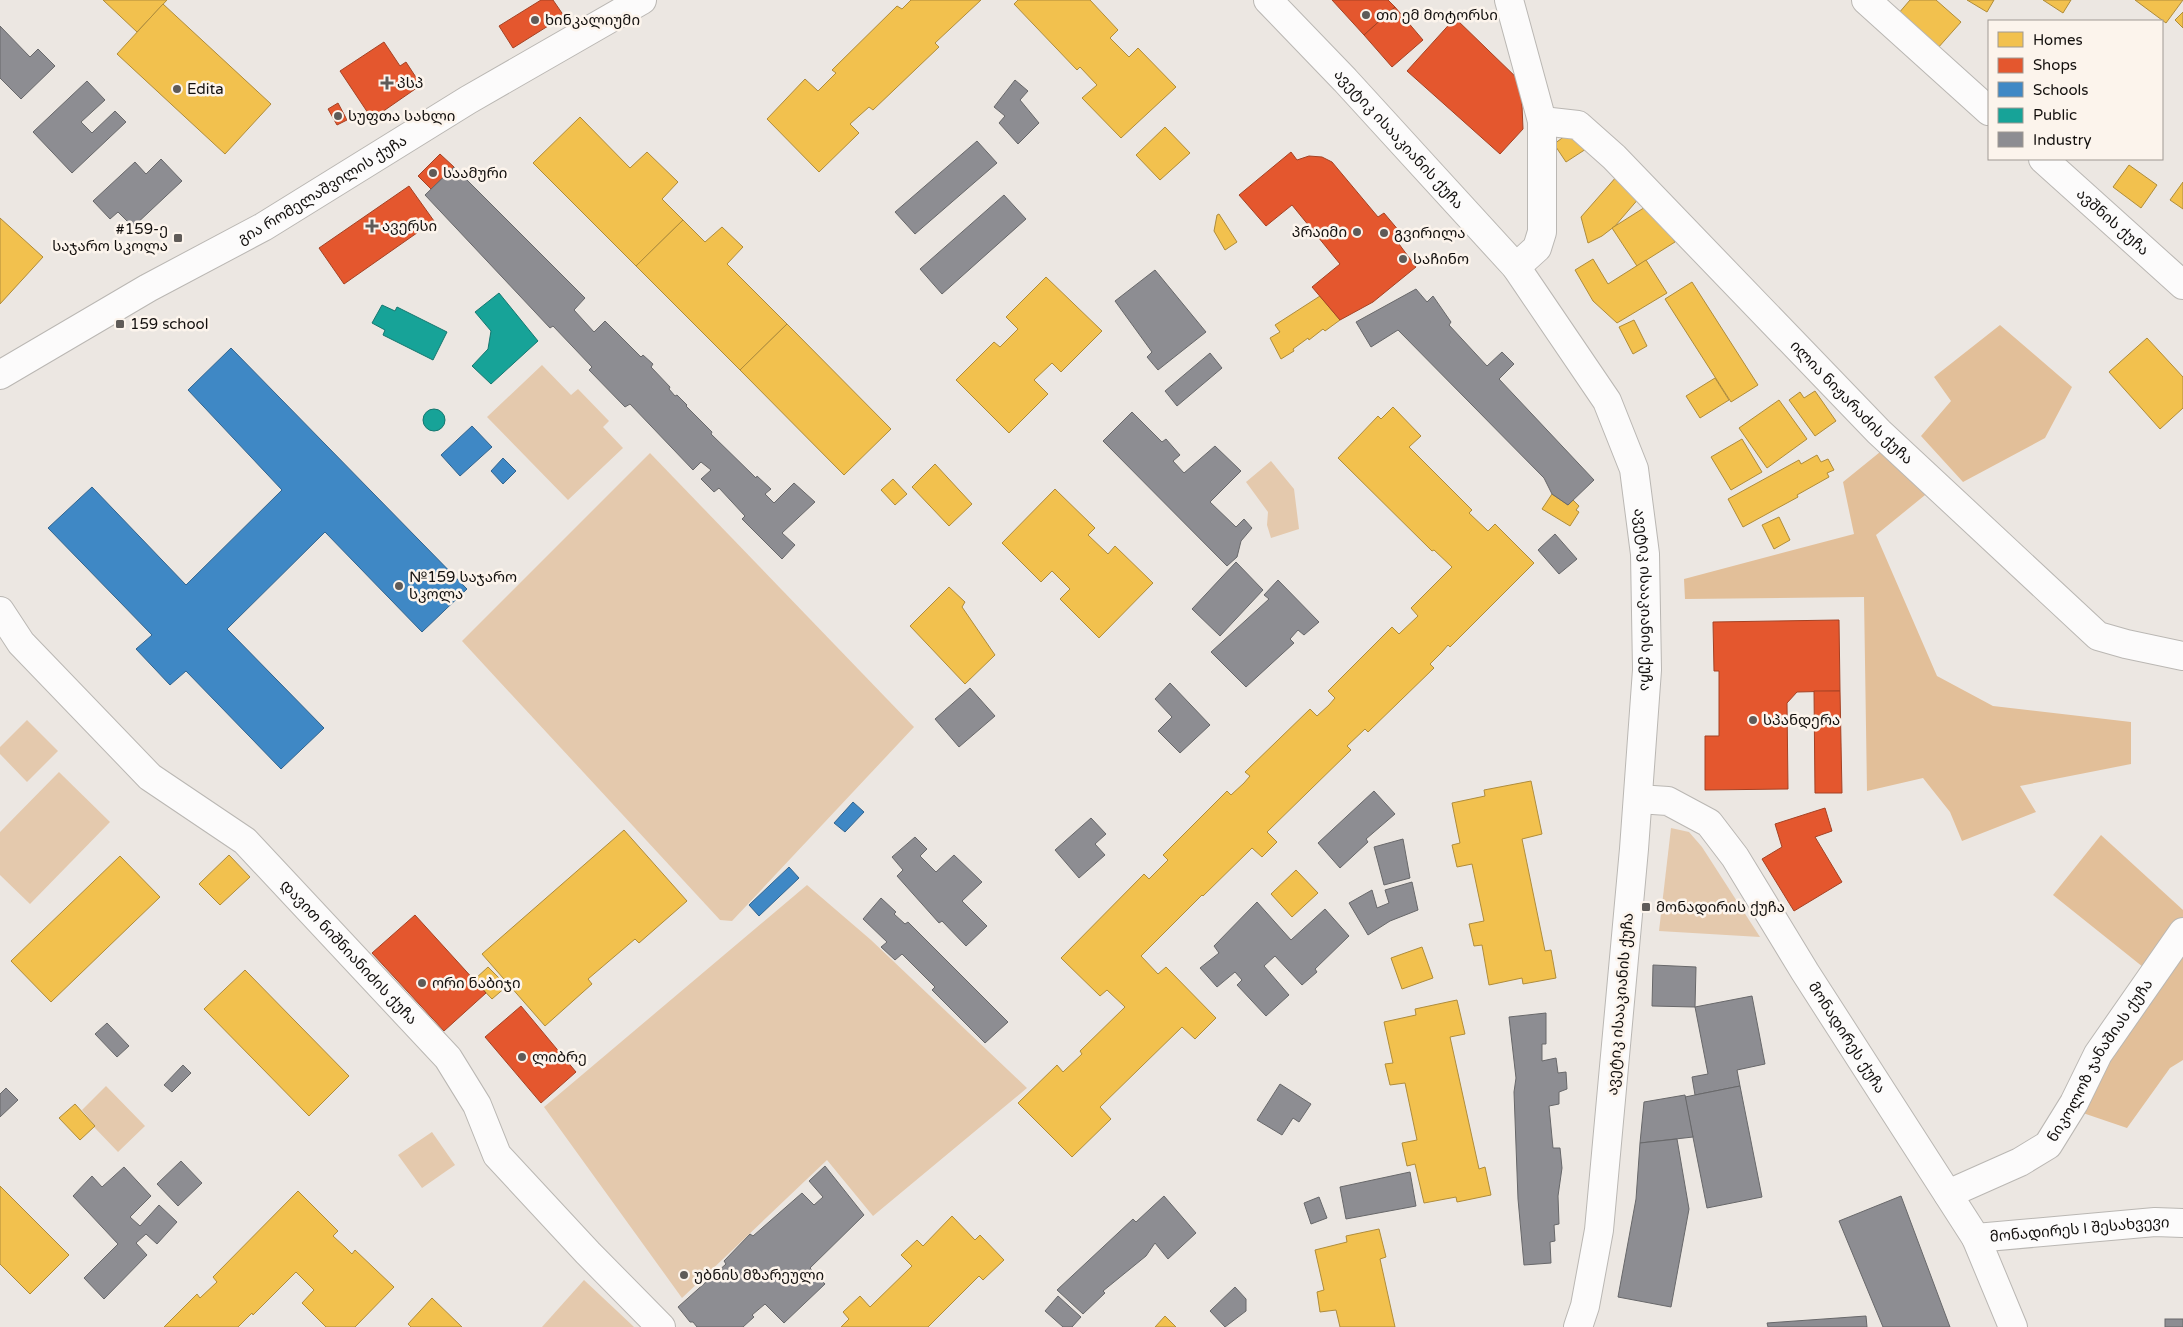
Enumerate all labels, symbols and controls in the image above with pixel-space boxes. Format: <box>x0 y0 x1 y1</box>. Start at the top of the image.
place label: თი ემ მოტორსი <box>1376 6 1498 24</box>
marker: თი ემ მოტორსი <box>1360 9 1372 21</box>
place label: ხინკალიუმი <box>545 11 640 29</box>
marker: ხინკალიუმი <box>529 14 541 26</box>
legend <box>1988 20 2163 160</box>
text: Homes <box>2033 31 2083 49</box>
text: Shops <box>2033 56 2077 74</box>
street label: ავეტიკ ისააკიანის ქუჩა <box>1330 65 1467 213</box>
place label: პსპ <box>397 74 423 92</box>
marker: პსპ <box>381 77 393 89</box>
place label: Edita <box>187 80 224 98</box>
text: Schools <box>2033 81 2089 99</box>
marker: Edita <box>171 83 183 95</box>
text: Public <box>2033 106 2077 124</box>
place label: სუფთა სახლი <box>348 107 455 125</box>
marker: სუფთა სახლი <box>332 110 344 122</box>
street label: გია რომელაშვილის ქუჩა <box>235 131 410 248</box>
text: Industry <box>2033 131 2092 149</box>
place label: საამური <box>443 164 507 182</box>
marker: საამური <box>427 167 439 179</box>
street label: ავშნის ქუჩა <box>2073 185 2153 259</box>
place label: ავერსი <box>382 217 437 235</box>
place label: #159-ე საჯარო სკოლა <box>52 220 168 255</box>
marker: ავერსი <box>366 220 378 232</box>
place label: პრაიმი <box>1292 223 1347 241</box>
place label: გვირილა <box>1394 224 1465 242</box>
marker: პრაიმი <box>1351 226 1363 238</box>
marker: გვირილა <box>1378 227 1390 239</box>
marker: #159-ე საჯარო სკოლა <box>172 232 184 244</box>
place label: საჩინო <box>1413 250 1469 268</box>
marker: საჩინო <box>1397 253 1409 265</box>
place label: 159 school <box>130 315 208 333</box>
marker: 159 school <box>114 318 126 330</box>
street label: ილია ნიჟარაძის ქუჩა <box>1787 337 1917 468</box>
street label: ავეტიკ ისააკიანის ქუჩა <box>1630 507 1656 692</box>
place label: №159 საჯარო სკოლა <box>409 568 517 603</box>
marker: №159 საჯარო სკოლა <box>393 580 405 592</box>
place label: სპანდერა <box>1763 711 1840 729</box>
marker: სპანდერა <box>1747 714 1759 726</box>
street label: დავით ნიშნიანიძის ქუჩა <box>277 876 421 1028</box>
place label: მონადირის ქუჩა <box>1656 898 1785 916</box>
marker: მონადირის ქუჩა <box>1640 901 1652 913</box>
street label: ავეტიკ ისააკიანის ქუჩა <box>1603 912 1637 1096</box>
place label: ორი ნაბიჯი <box>432 974 521 992</box>
street label: ნიკოლოზ ჯანაშიას ქუჩა <box>2043 975 2156 1145</box>
marker: ორი ნაბიჯი <box>416 977 428 989</box>
street label: მონადირეს ქუჩა <box>1805 978 1890 1097</box>
place label: ლიბრე <box>532 1048 587 1066</box>
marker: ლიბრე <box>516 1051 528 1063</box>
street label: მონადირეს I შესახვევი <box>1989 1213 2170 1246</box>
place label: უბნის მზარეული <box>694 1266 824 1284</box>
marker: უბნის მზარეული <box>678 1269 690 1281</box>

